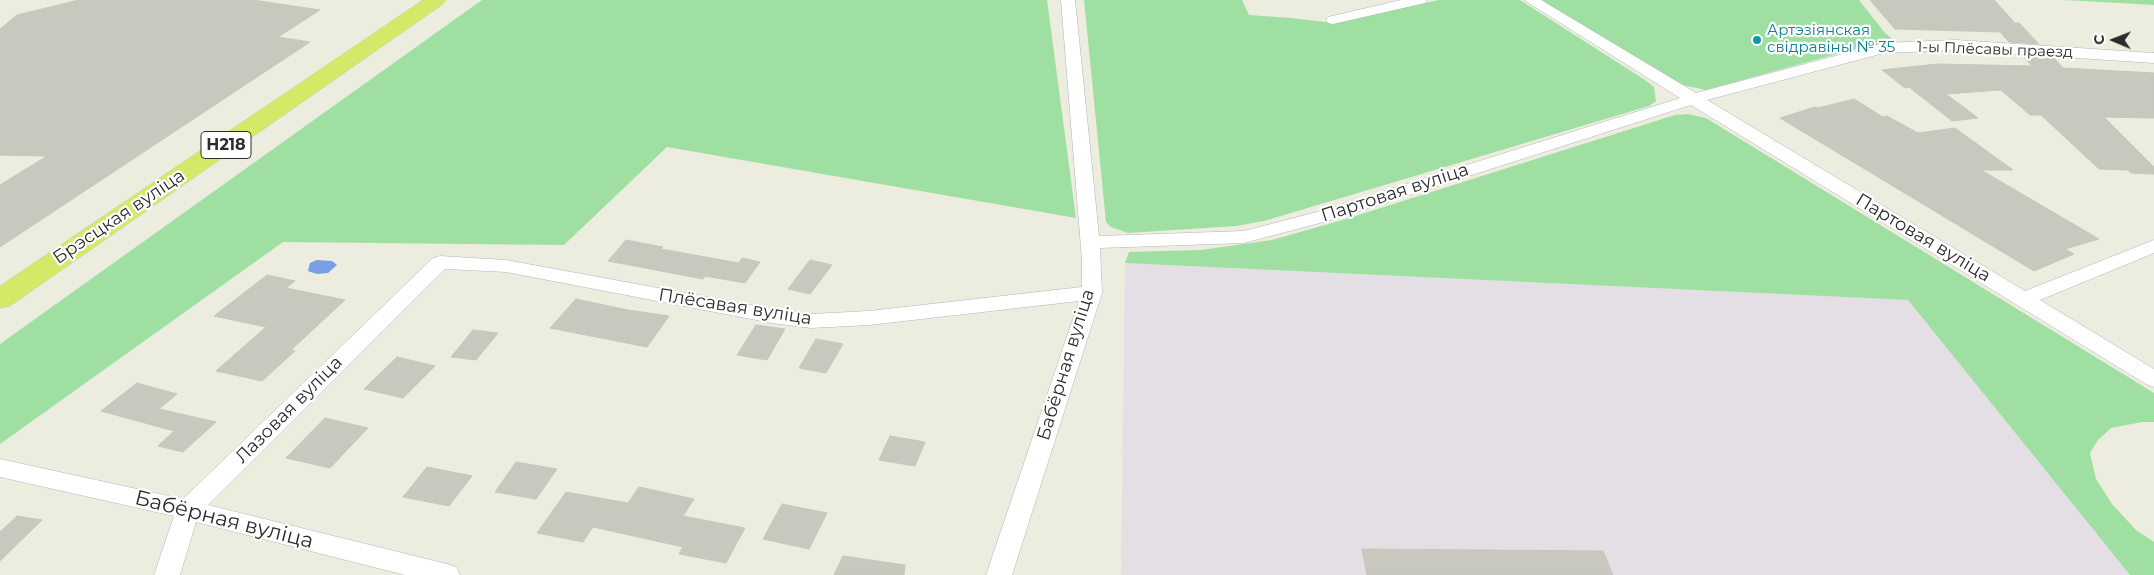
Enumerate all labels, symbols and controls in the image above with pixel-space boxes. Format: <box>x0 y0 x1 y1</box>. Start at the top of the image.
north arrow <box>2089 15 2139 65</box>
place label: Артэзіянская свідравіны № 35 <box>1767 22 1895 57</box>
marker: Артэзіянская свідравіны № 35 <box>1751 34 1763 46</box>
text: С <box>2090 35 2108 45</box>
street label: 1-ы Плёсавы праезд <box>1917 38 2073 62</box>
road number: Н218 <box>201 132 251 158</box>
street label: Партовая вуліца <box>1319 159 1471 227</box>
street label: Брэсцкая вуліца <box>49 165 189 269</box>
street label: Партовая вуліца <box>1852 189 1994 287</box>
street label: Плёсавая вуліца <box>657 284 813 330</box>
street label: Бабёрная вуліца <box>1033 287 1099 443</box>
street label: Лазовая вуліца <box>231 352 347 468</box>
street label: Бабёрная вуліца <box>132 486 316 554</box>

